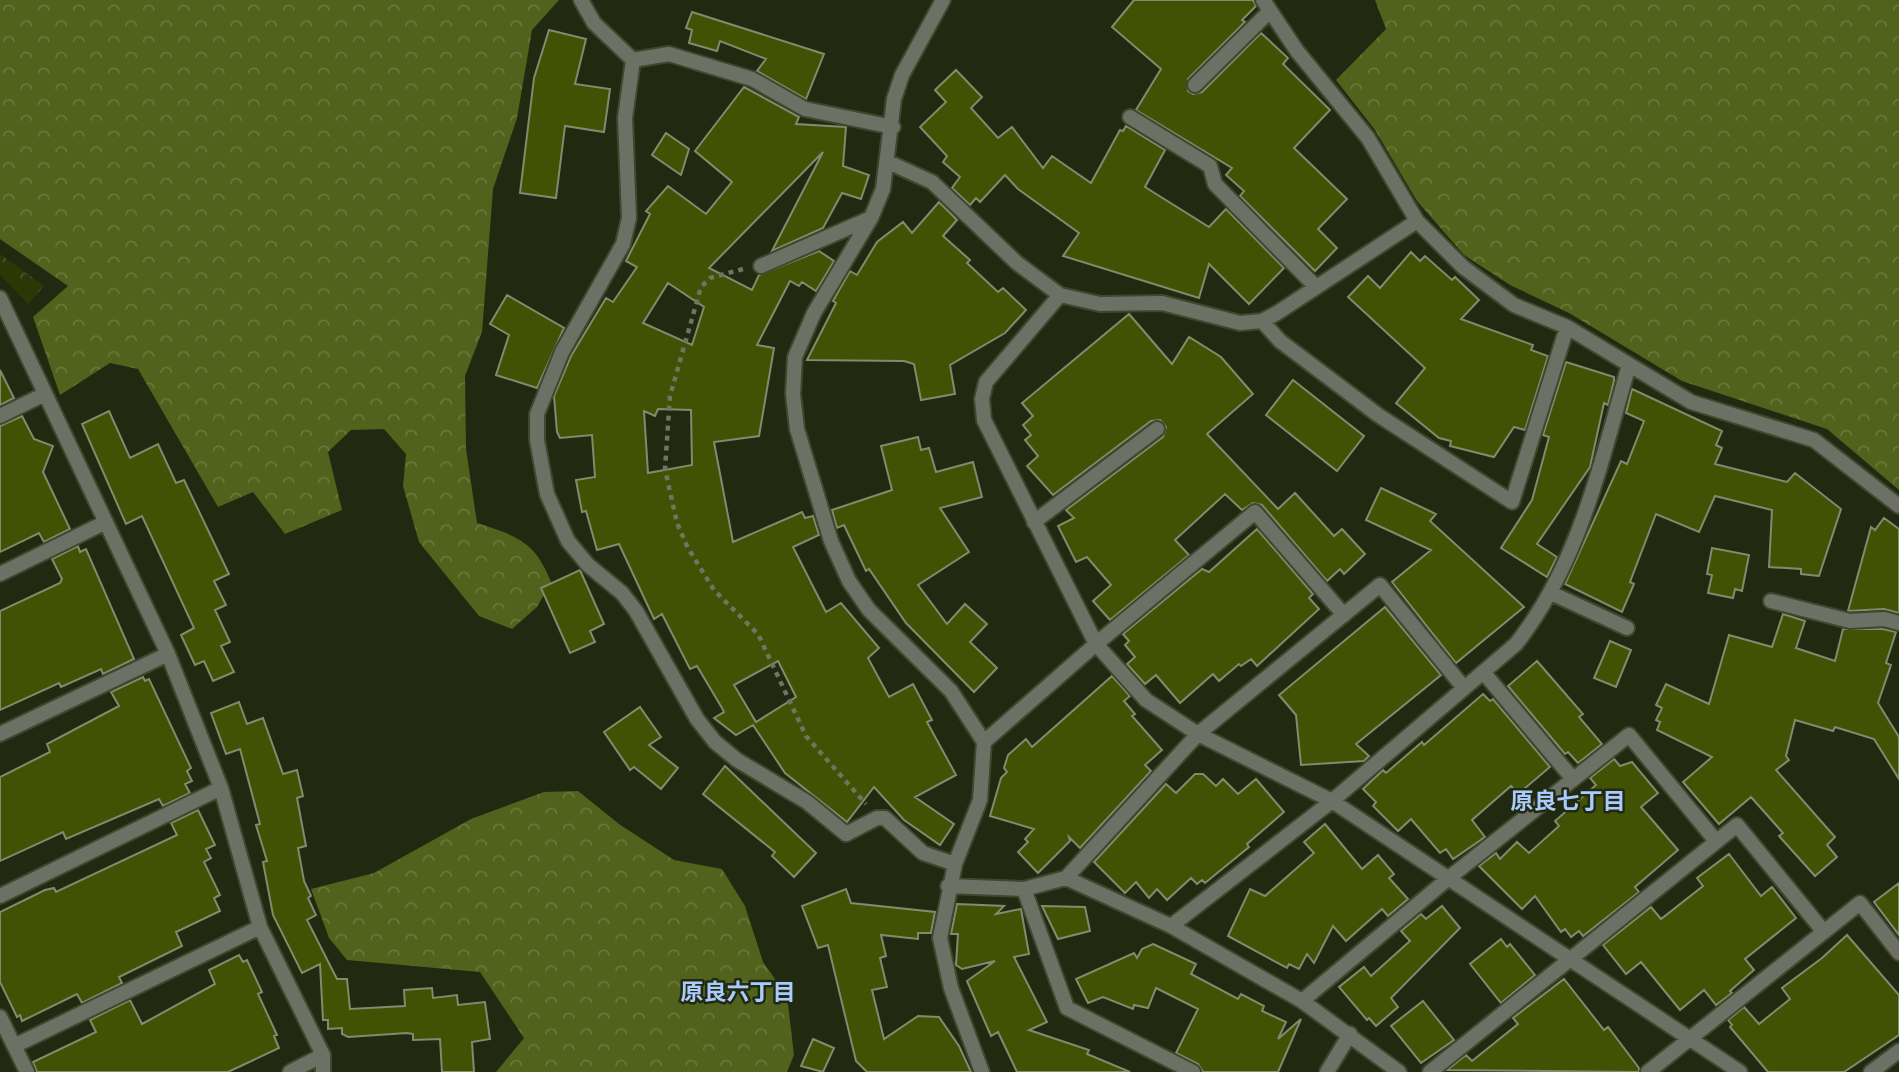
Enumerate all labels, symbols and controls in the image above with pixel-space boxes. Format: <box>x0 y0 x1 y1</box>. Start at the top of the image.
district label: 原良七丁目 <box>1511 789 1626 814</box>
district label: 原良六丁目 <box>681 980 796 1005</box>

